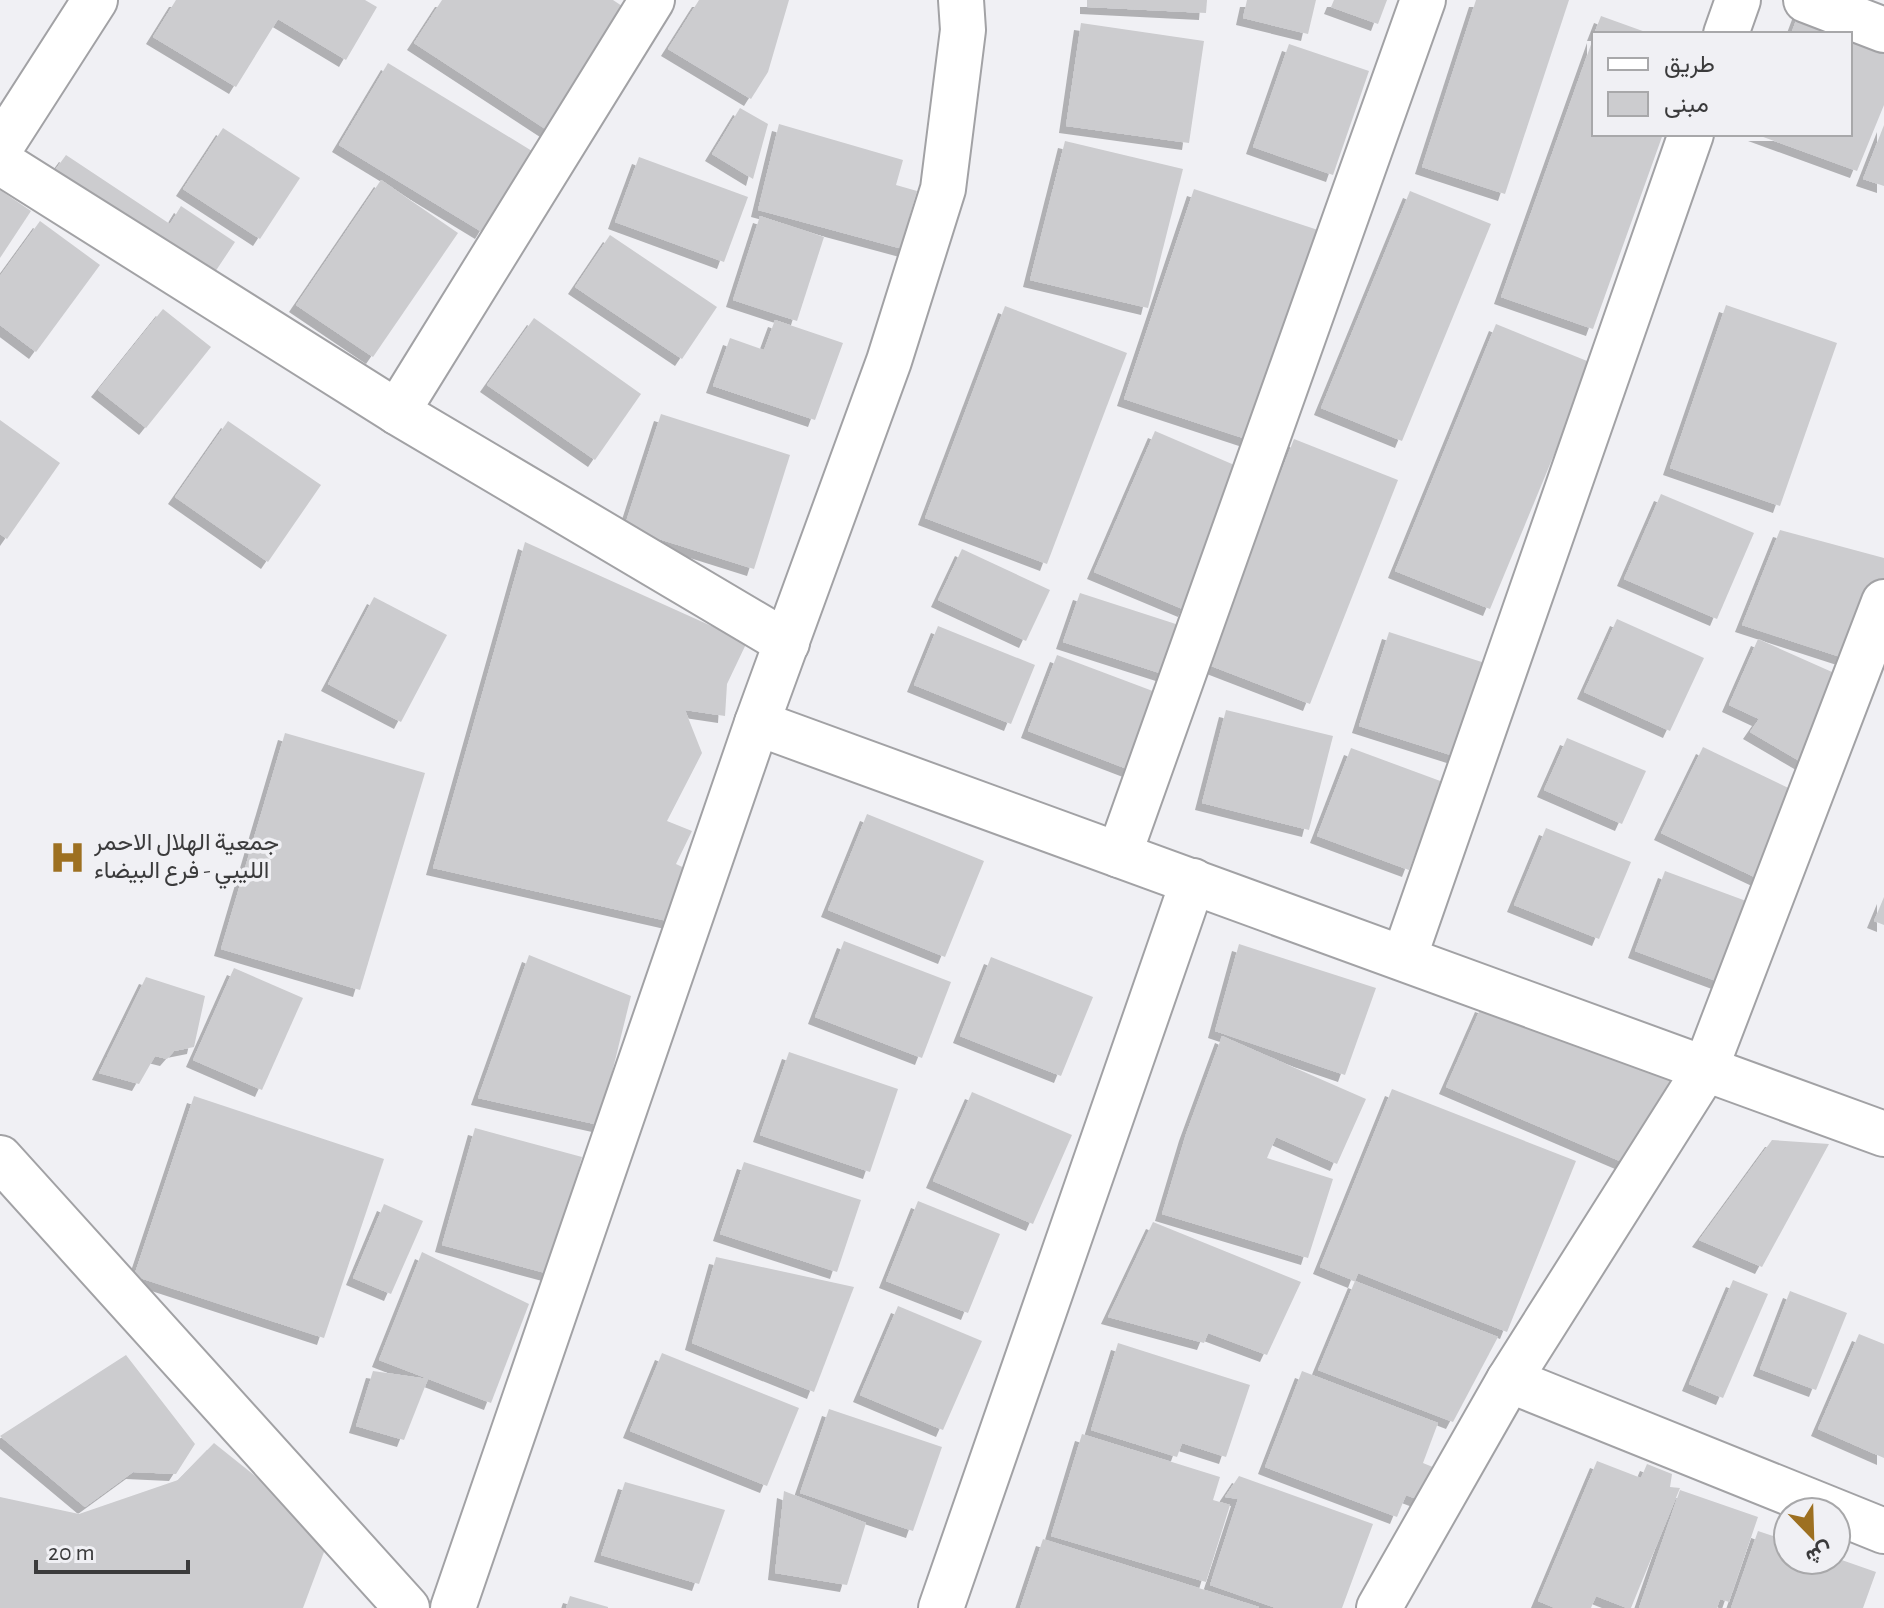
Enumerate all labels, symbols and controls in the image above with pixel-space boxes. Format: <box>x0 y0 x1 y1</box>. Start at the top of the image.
legend <box>1592 32 1852 136</box>
text: طريق <box>1664 53 1715 79</box>
text: مبنى <box>1664 93 1709 118</box>
place label: جمعية الهلال الاحمر الليبي - فرع البيضاء <box>93 831 279 889</box>
hospital icon: جمعية الهلال الاحمر الليبي - فرع البيضاء <box>49 838 87 876</box>
north arrow <box>1772 1496 1852 1576</box>
scale bar <box>36 1524 188 1574</box>
text: ش <box>1802 1536 1836 1569</box>
text: 20 m <box>48 1541 95 1565</box>

